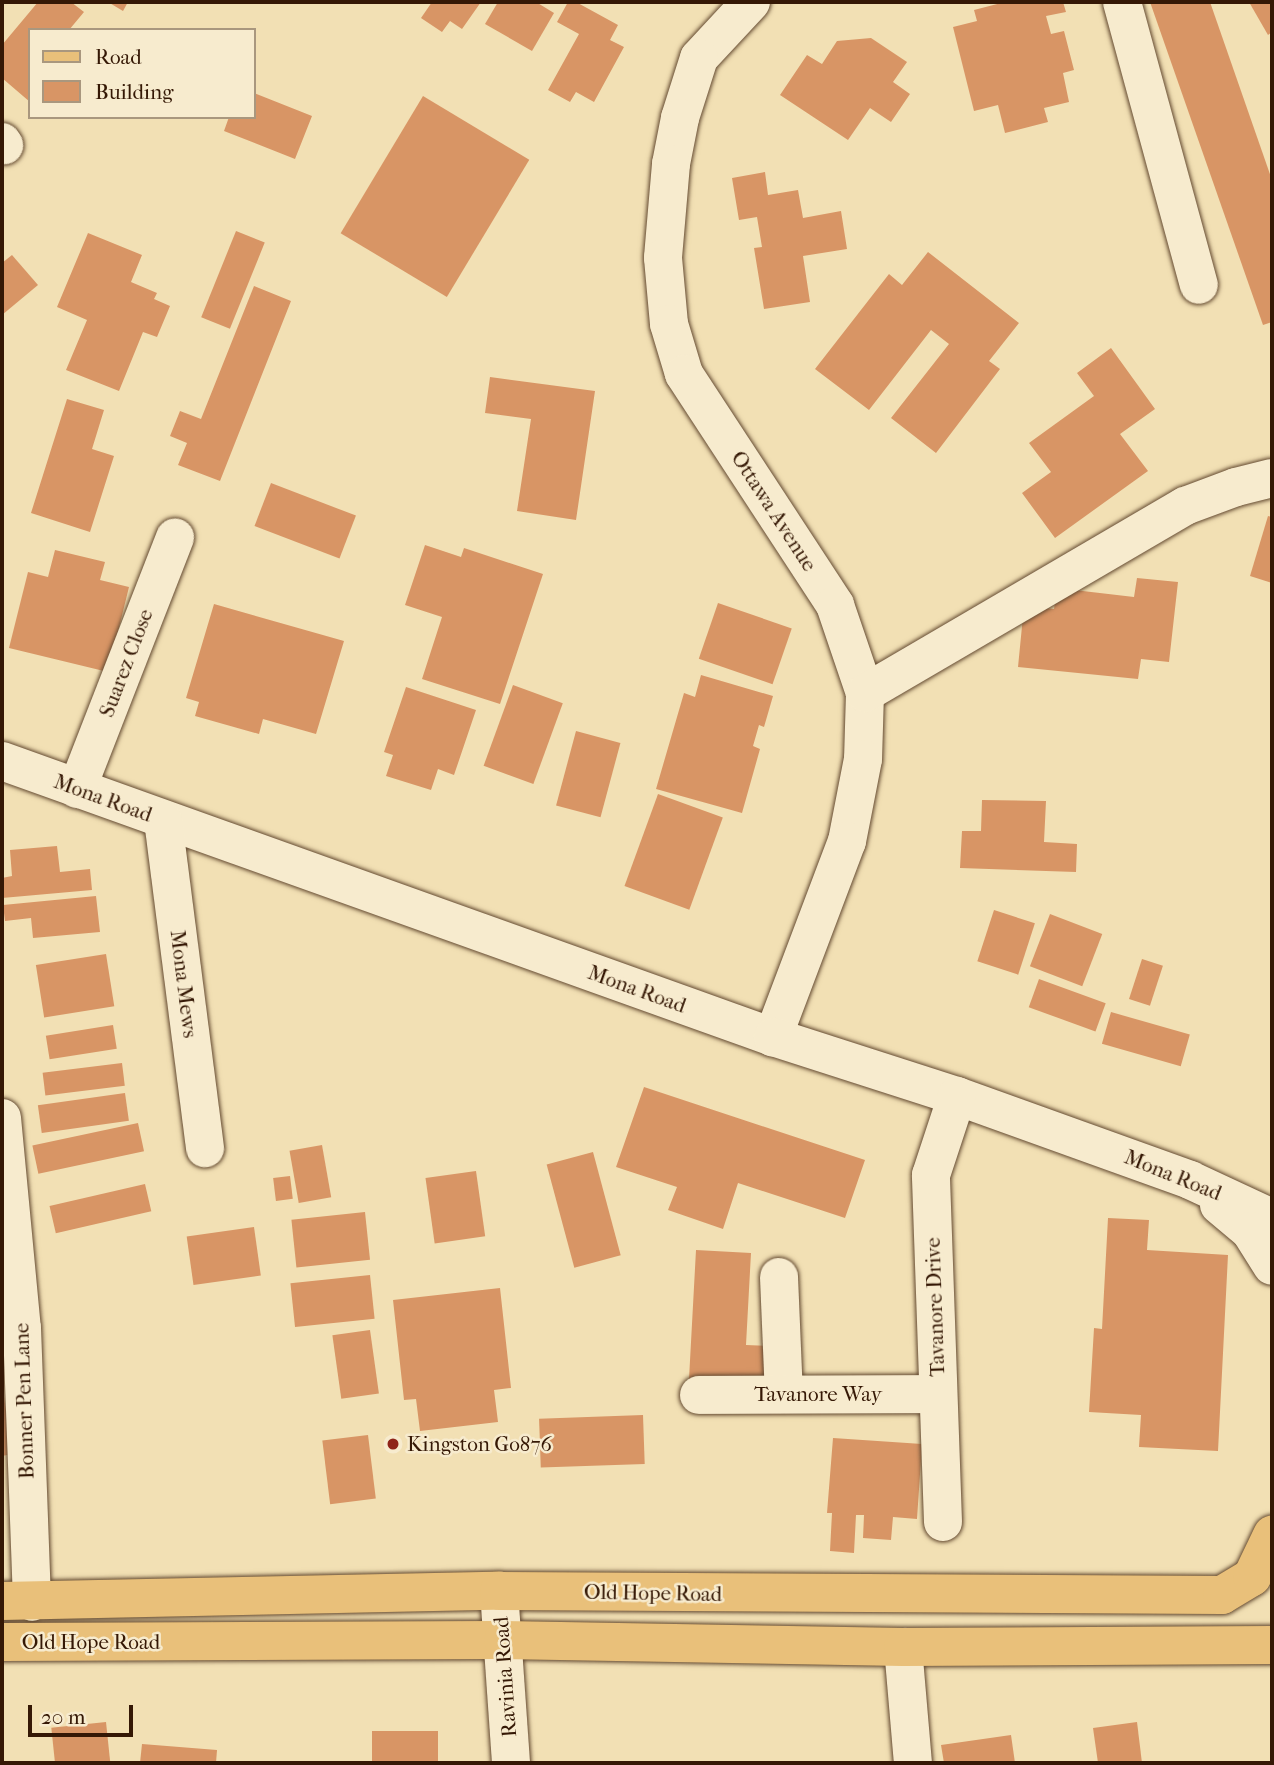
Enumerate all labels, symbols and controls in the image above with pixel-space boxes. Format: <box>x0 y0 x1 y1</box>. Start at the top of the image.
legend <box>28 28 256 119</box>
text: Road <box>95 45 142 69</box>
text: Building <box>95 80 173 104</box>
street label: Ottawa Avenue <box>726 446 822 576</box>
street label: Suarez Close <box>94 605 158 721</box>
street label: Mona Road <box>50 769 156 827</box>
street label: Mona Mews <box>165 929 203 1039</box>
street label: Mona Road <box>584 960 690 1018</box>
street label: Mona Road <box>1121 1144 1225 1206</box>
street label: Tavanore Drive <box>920 1237 950 1377</box>
street label: Bonner Pen Lane <box>9 1322 39 1480</box>
street label: Tavanore Way <box>754 1381 882 1407</box>
place label: Kingston Go876 <box>407 1431 552 1457</box>
marker: Kingston Go876 <box>385 1436 401 1452</box>
street label: Old Hope Road <box>584 1579 722 1607</box>
street label: Ravinia Road <box>488 1616 522 1738</box>
street label: Old Hope Road <box>22 1629 160 1655</box>
scale bar <box>32 1692 136 1736</box>
text: 20 m <box>41 1705 85 1729</box>

